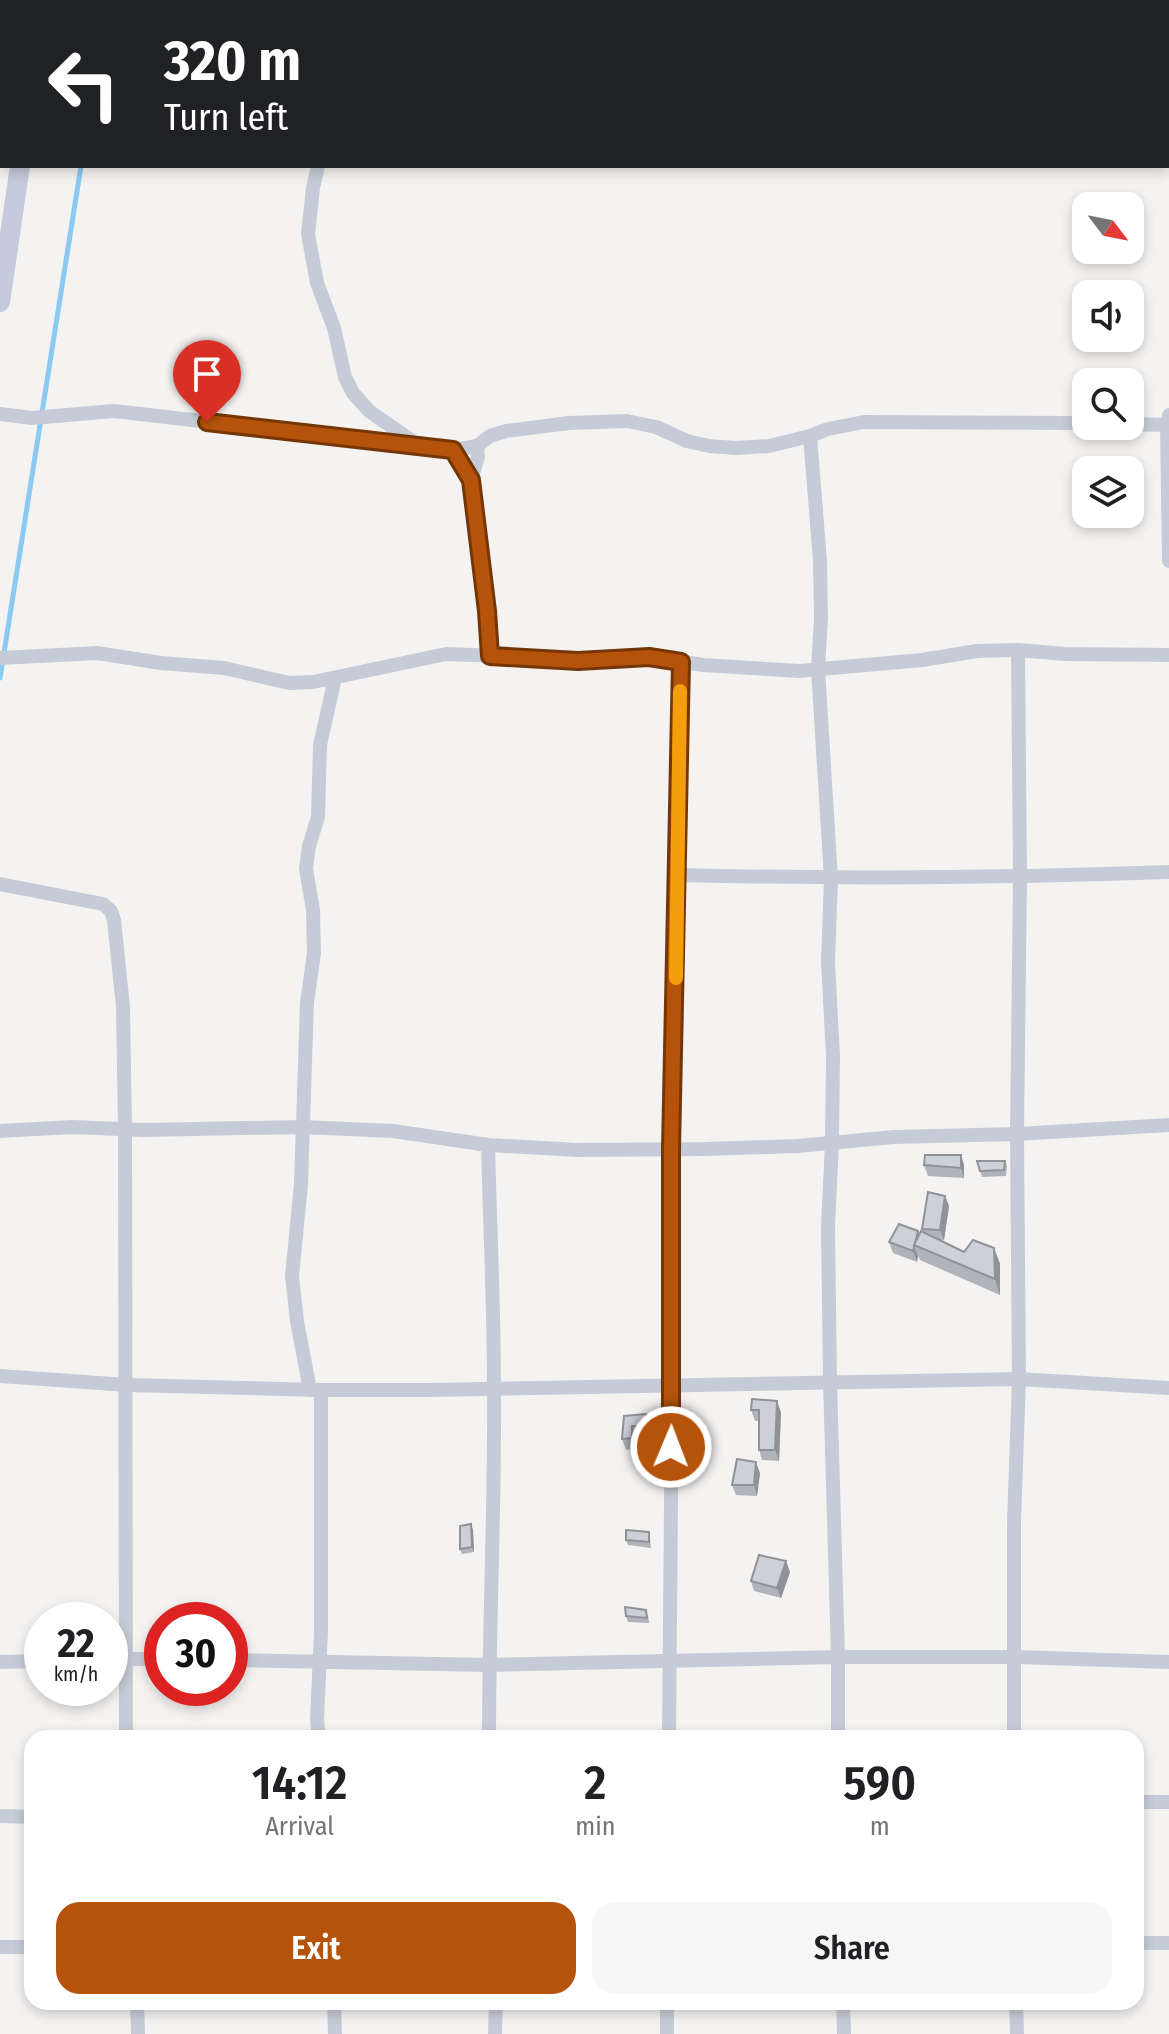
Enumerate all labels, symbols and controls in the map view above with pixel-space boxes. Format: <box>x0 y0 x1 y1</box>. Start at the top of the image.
text: 320 m <box>164 28 301 95</box>
icon: left <box>32 32 136 136</box>
text: Turn left <box>164 96 288 140</box>
north arrow <box>1072 192 1144 264</box>
map controls <box>1072 192 1144 528</box>
button: sound <box>1072 280 1144 352</box>
pin <box>173 340 241 422</box>
icon: arrive <box>185 352 229 396</box>
button: search <box>1072 368 1144 440</box>
button: layers <box>1072 456 1144 528</box>
position arrow <box>629 1405 713 1489</box>
speed limit sign: 30 <box>144 1602 248 1706</box>
text: 22 <box>57 1620 95 1668</box>
text: km/h <box>54 1662 98 1686</box>
text: 14:12 <box>252 1754 347 1812</box>
text: 2 <box>584 1754 606 1812</box>
text: 590 <box>843 1754 916 1812</box>
text: Arrival <box>265 1811 334 1842</box>
text: min <box>575 1811 616 1842</box>
text: m <box>870 1811 890 1842</box>
button: Exit <box>56 1902 576 1994</box>
button: Share <box>592 1902 1112 1994</box>

